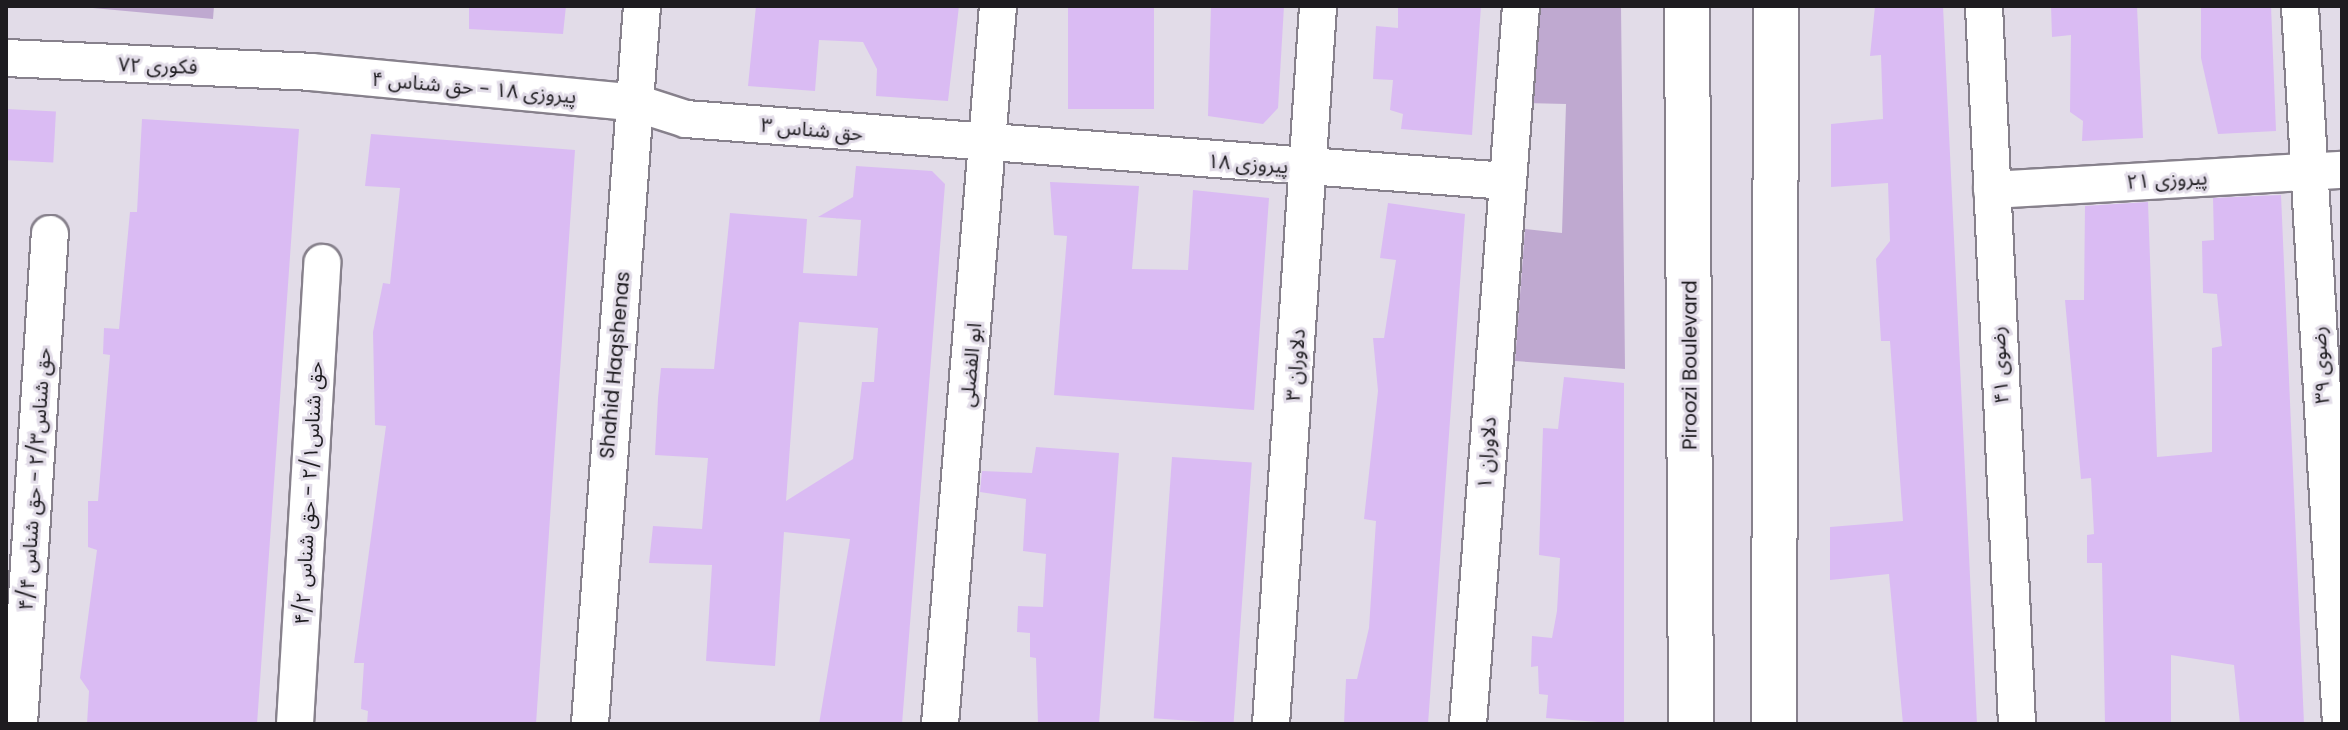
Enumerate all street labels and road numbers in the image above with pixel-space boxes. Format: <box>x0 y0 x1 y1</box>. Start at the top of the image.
street label: فکوری ۷۲ <box>118 53 198 79</box>
street label: پیروزی ۱۸ - حق شناس ۴ <box>371 67 577 109</box>
street label: حق شناس ۳ <box>760 114 864 146</box>
street label: پیروزی ۱۸ <box>1207 149 1289 179</box>
street label: پیروزی ۲۱ <box>2126 166 2208 194</box>
street label: Shahid Haqshenas <box>595 270 635 460</box>
street label: Piroozi Boulevard <box>1678 280 1702 450</box>
street label: ابو الفضلی <box>955 322 987 408</box>
street label: رضوی ۴۱ <box>1986 326 2014 404</box>
street label: رضوی ۳۹ <box>2307 326 2335 404</box>
street label: دلاوران ۳ <box>1282 328 1310 402</box>
street label: حق شناس۲/۳ - حق شناس ۴/۴ <box>14 347 56 611</box>
street label: حق شناس۲/۱ - حق شناس ۴/۲ <box>290 361 328 625</box>
street label: دلاوران ۱ <box>1473 416 1501 490</box>

